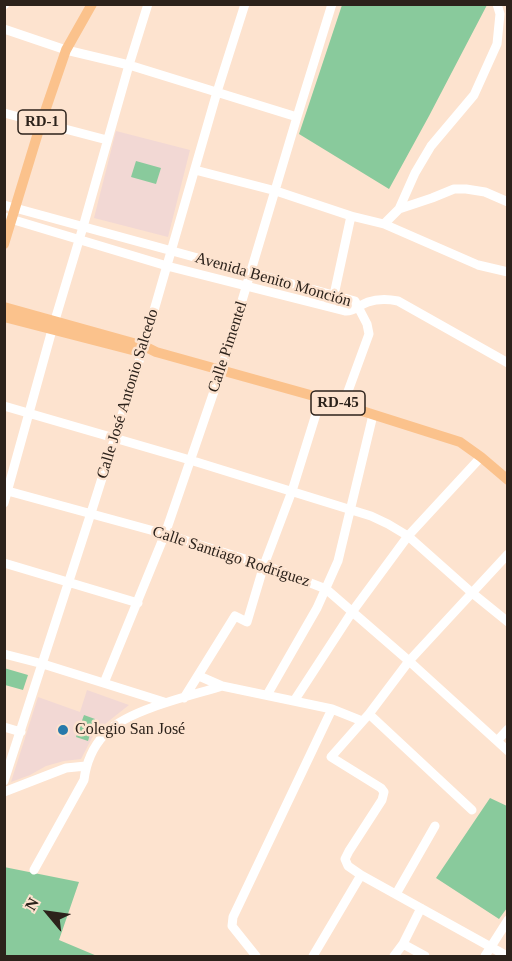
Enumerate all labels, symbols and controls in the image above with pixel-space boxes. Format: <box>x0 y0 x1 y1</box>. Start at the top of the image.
road number: RD-1 <box>18 110 66 134</box>
street label: Avenida Benito Monción <box>193 249 353 311</box>
street label: Calle Pimentel <box>204 299 252 395</box>
street label: Calle José Antonio Salcedo <box>93 307 163 481</box>
road number: RD-45 <box>311 391 365 415</box>
street label: Calle Santiago Rodríguez <box>150 522 312 592</box>
place label: Colegio San José <box>75 720 185 740</box>
marker: Colegio San José <box>56 723 70 737</box>
north arrow <box>18 883 78 943</box>
text: N <box>22 895 42 913</box>

